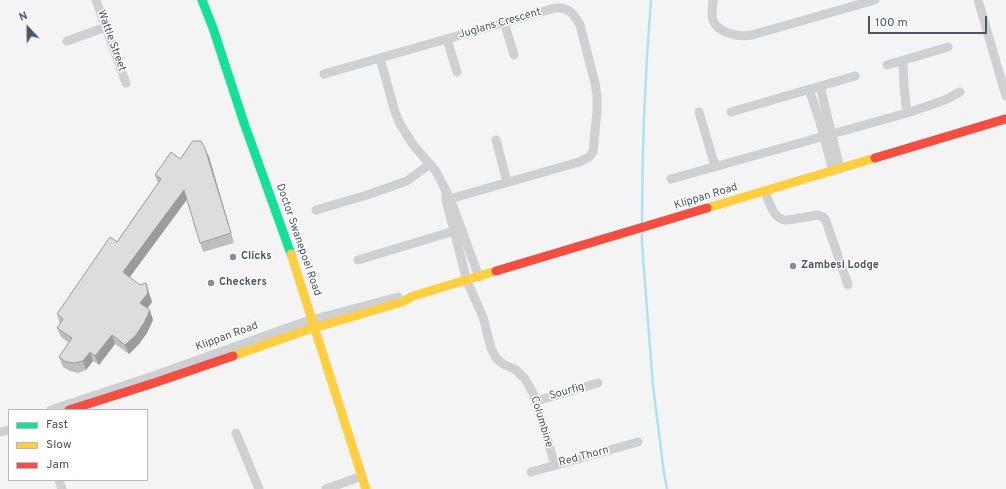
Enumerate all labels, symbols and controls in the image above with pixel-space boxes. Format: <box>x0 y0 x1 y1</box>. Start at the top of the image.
street label: Juglans Crescent <box>457 6 543 42</box>
north arrow <box>8 8 48 48</box>
scale bar <box>870 8 989 34</box>
text: N <box>17 9 30 25</box>
street label: Wattle Street <box>94 9 128 73</box>
text: 100 m <box>875 15 908 31</box>
street label: Klippan Road <box>673 181 739 213</box>
street label: Doctor Swanepoel Road <box>273 182 323 298</box>
place label: Clicks <box>241 250 272 264</box>
marker: Clicks <box>228 252 238 262</box>
place label: Zambesi Lodge <box>801 259 879 273</box>
marker: Zambesi Lodge <box>788 261 798 271</box>
place label: Checkers <box>219 276 267 290</box>
marker: Checkers <box>206 278 216 288</box>
street label: Klippan Road <box>194 320 260 354</box>
street label: Sourfig <box>548 381 586 403</box>
street label: Columbine <box>527 395 555 449</box>
legend <box>8 409 148 481</box>
text: Fast <box>46 417 68 433</box>
text: Slow <box>46 437 72 453</box>
street label: Red Thorn <box>558 444 610 470</box>
text: Jam <box>46 457 69 473</box>

